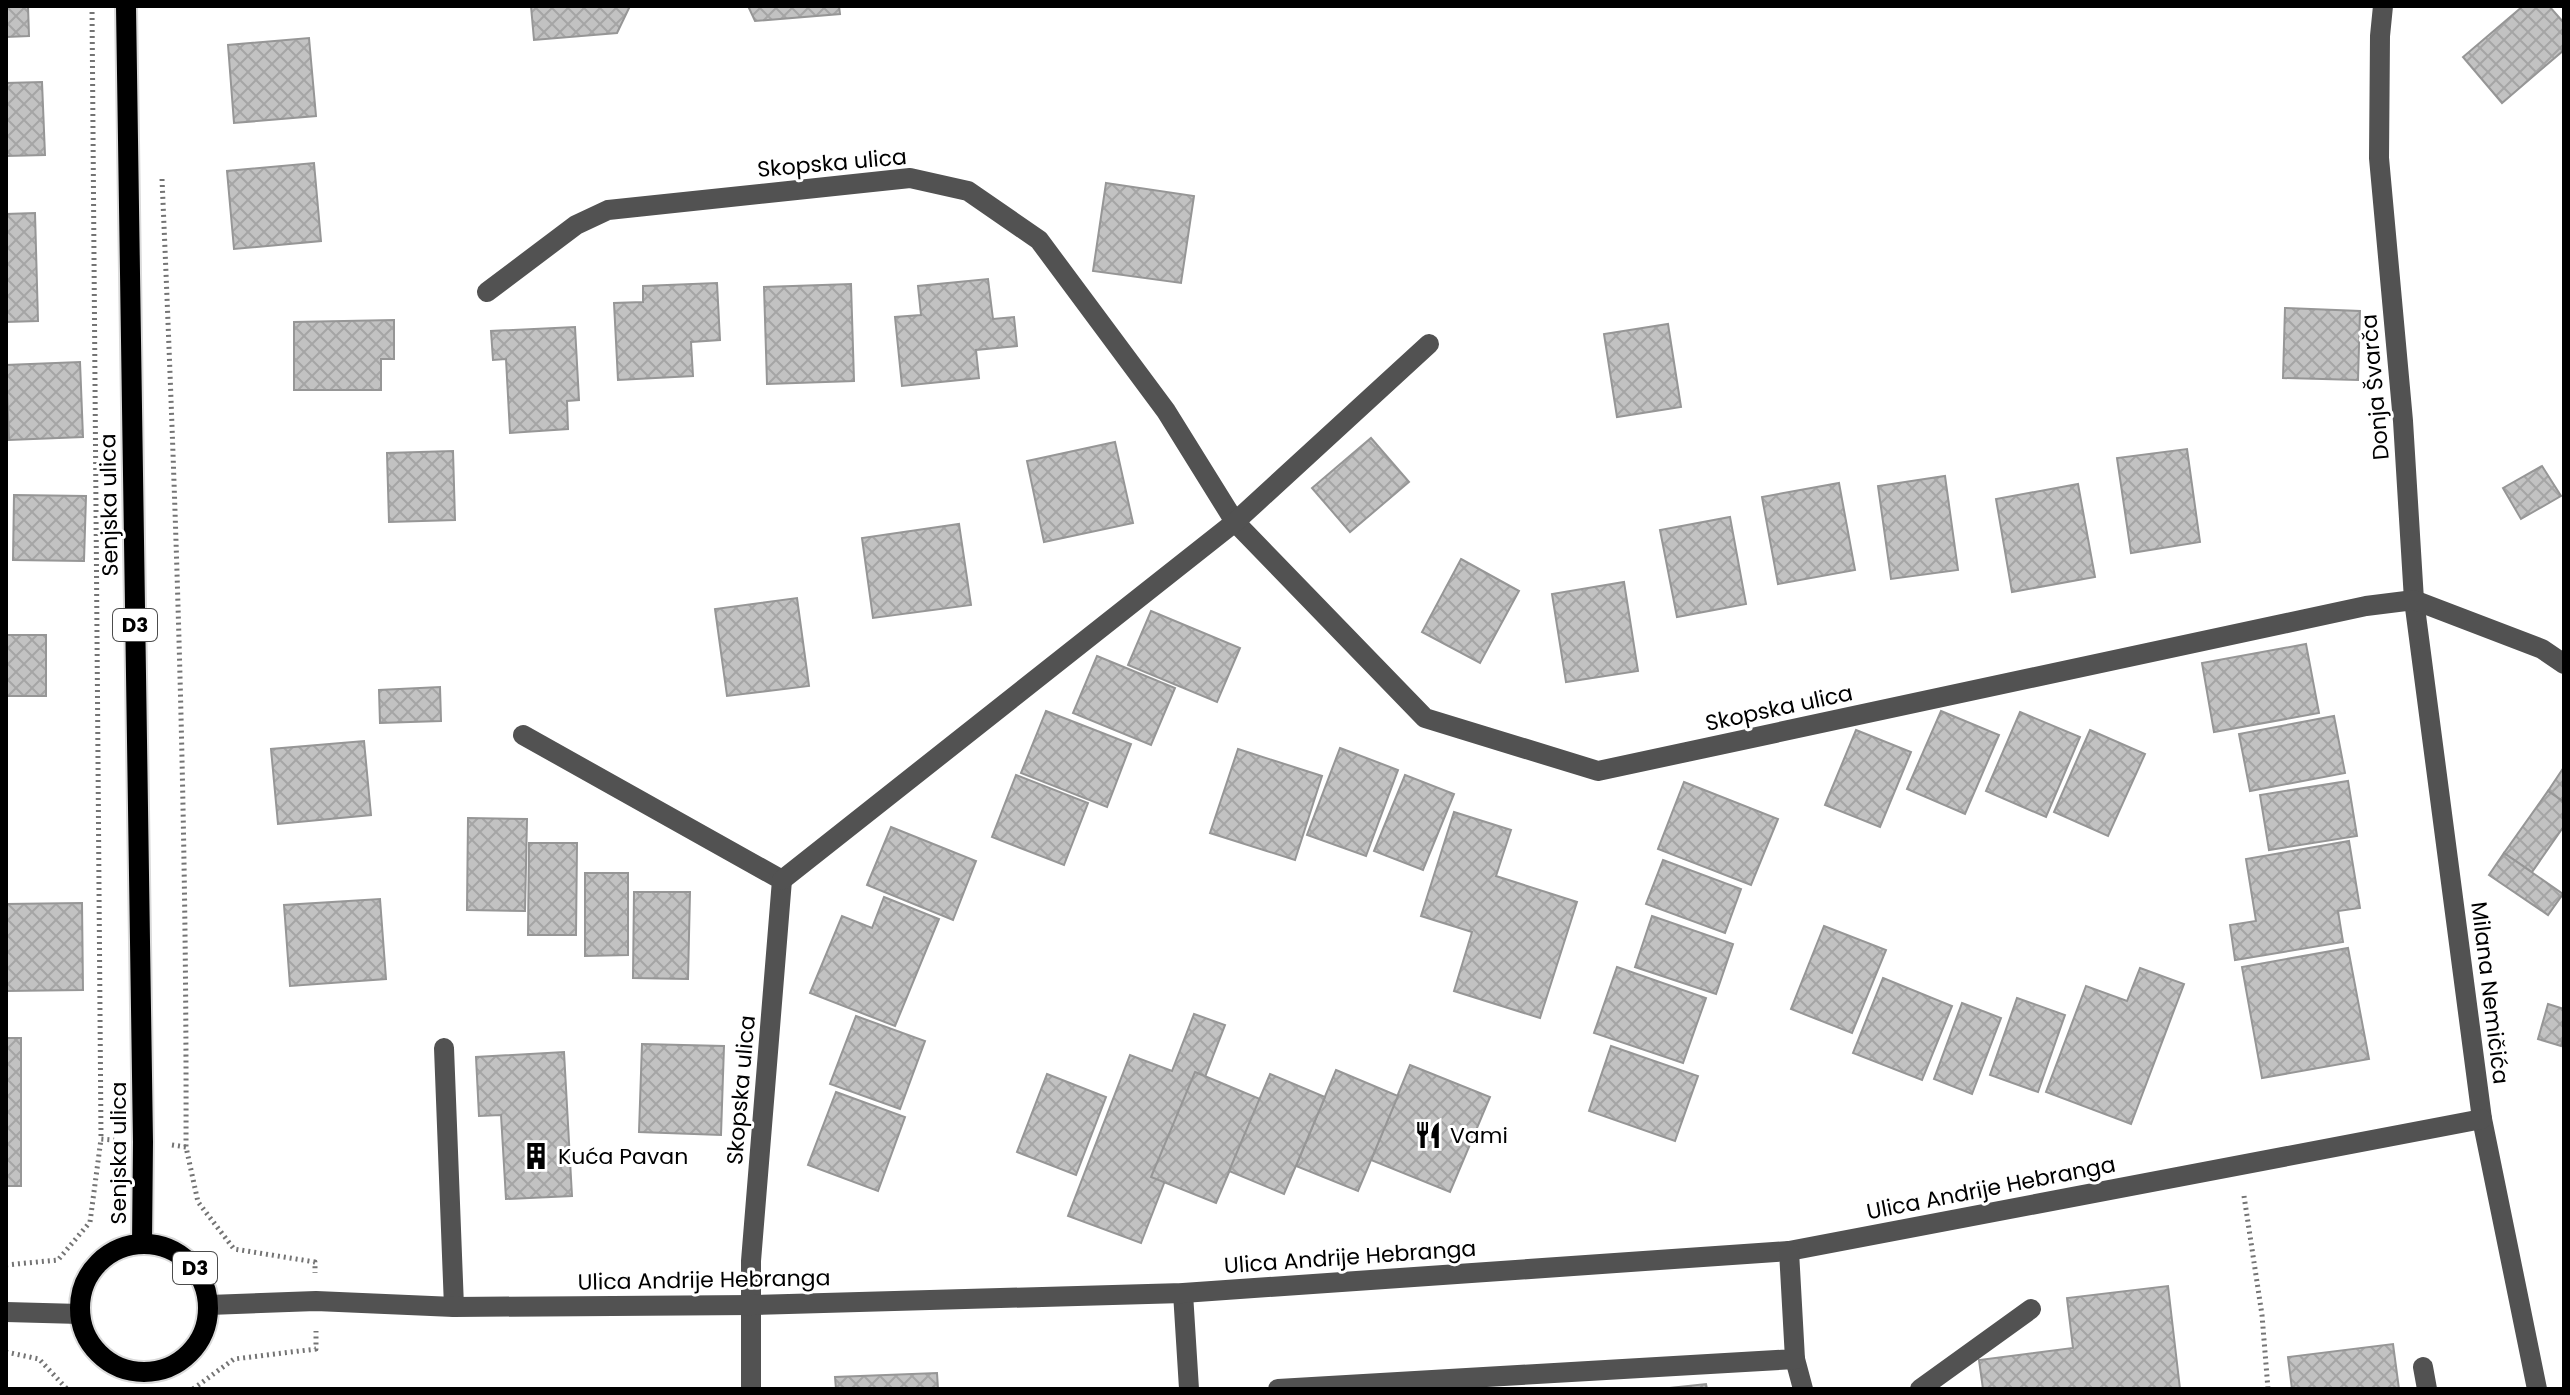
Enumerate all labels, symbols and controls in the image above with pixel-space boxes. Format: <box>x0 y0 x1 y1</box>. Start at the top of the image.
street label: Skopska ulica <box>756 141 908 185</box>
street label: Donja Švarča <box>2353 313 2397 461</box>
street label: Senjska ulica <box>92 433 126 577</box>
road number: D3 <box>113 609 157 641</box>
street label: Skopska ulica <box>1702 677 1856 739</box>
street label: Milana Nemičića <box>2463 900 2517 1086</box>
street label: Skopska ulica <box>719 1014 763 1166</box>
street label: Senjska ulica <box>103 1082 134 1224</box>
restaurant icon: Vami <box>1413 1120 1443 1150</box>
place label: Vami <box>1450 1120 1508 1151</box>
building icon: Kuća Pavan <box>521 1141 551 1171</box>
place label: Kuća Pavan <box>558 1141 688 1172</box>
street label: Ulica Andrije Hebranga <box>1864 1149 2118 1227</box>
street label: Ulica Andrije Hebranga <box>1223 1233 1477 1281</box>
road number: D3 <box>173 1252 217 1284</box>
street label: Ulica Andrije Hebranga <box>577 1262 831 1298</box>

